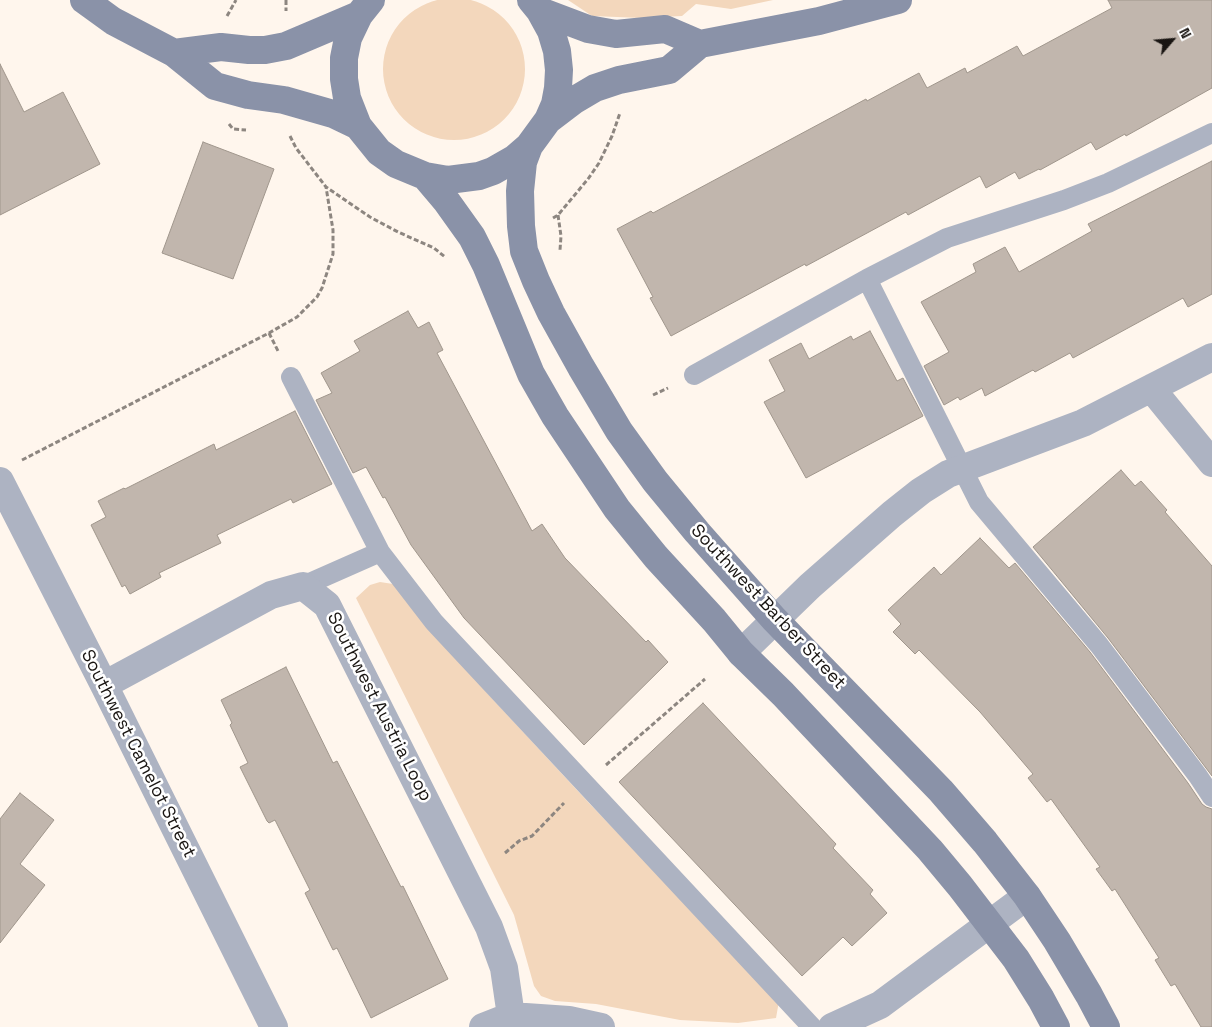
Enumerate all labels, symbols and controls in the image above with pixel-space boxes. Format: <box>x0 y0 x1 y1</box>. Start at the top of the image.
north arrow <box>1147 15 1197 65</box>
text: N <box>1175 25 1196 41</box>
street label: Southwest Barber Street <box>686 520 850 694</box>
street label: Southwest Austria Loop <box>322 609 436 805</box>
street label: Southwest Camelot Street <box>76 646 200 862</box>

